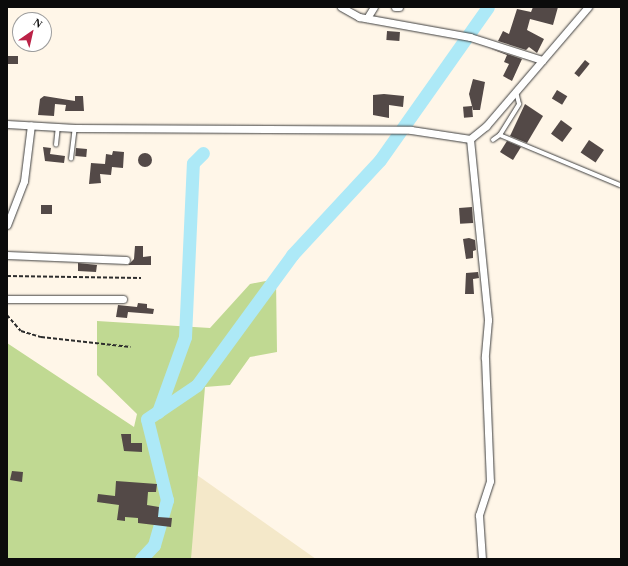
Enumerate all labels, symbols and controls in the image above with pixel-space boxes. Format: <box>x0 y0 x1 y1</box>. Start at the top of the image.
north arrow <box>12 12 52 52</box>
text: N <box>31 16 45 30</box>

